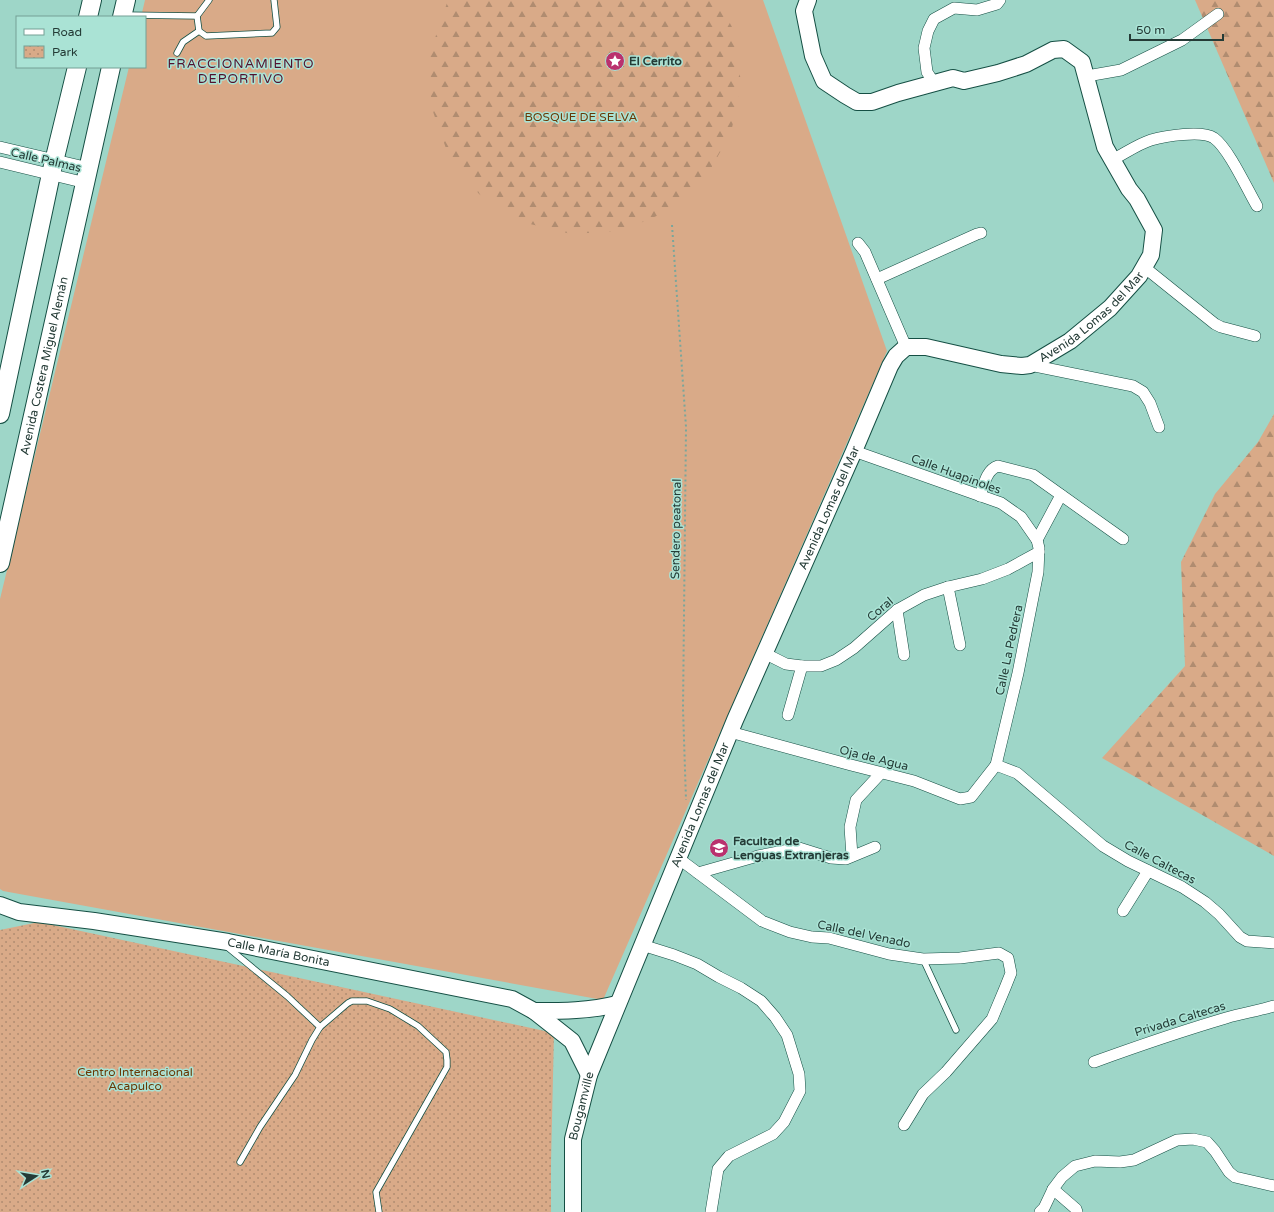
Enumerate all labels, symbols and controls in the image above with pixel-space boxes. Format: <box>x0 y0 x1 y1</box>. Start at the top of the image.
legend <box>16 16 146 68</box>
scale bar <box>1130 16 1223 42</box>
text: 50 m <box>1136 23 1165 37</box>
text: Road <box>52 25 82 39</box>
text: Park <box>52 45 78 59</box>
place icon: El Cerrito <box>604 50 626 72</box>
place label: El Cerrito <box>629 54 682 68</box>
district label: FRACCIONAMIENTO DEPORTIVO <box>167 56 315 87</box>
park label: BOSQUE DE SELVA <box>525 110 638 124</box>
street label: Calle Palmas <box>9 145 83 175</box>
street label: Avenida Lomas del Mar <box>1036 269 1147 365</box>
street label: Avenida Costera Miguel Alemán <box>17 275 71 456</box>
street label: Avenida Lomas del Mar <box>795 443 863 572</box>
street label: Calle Huapinoles <box>909 451 1003 497</box>
street label: Sendero peatonal <box>668 479 684 579</box>
street label: Coral <box>864 594 896 624</box>
street label: Calle La Pedrera <box>993 603 1025 697</box>
street label: Avenida Lomas del Mar <box>668 740 732 869</box>
street label: Oja de Agua <box>838 743 910 773</box>
place label: Facultad de Lenguas Extranjeras <box>733 834 849 863</box>
school or university icon: Facultad de Lenguas Extranjeras <box>708 837 730 859</box>
street label: Calle Caltecas <box>1122 837 1198 887</box>
street label: Calle del Venado <box>816 917 912 951</box>
street label: Calle María Bonita <box>226 935 331 969</box>
street label: Privada Caltecas <box>1133 998 1227 1039</box>
park label: Centro Internacional Acapulco <box>77 1065 193 1093</box>
street label: Bougamville <box>566 1070 597 1142</box>
north arrow <box>16 1156 56 1196</box>
text: N <box>38 1168 53 1180</box>

